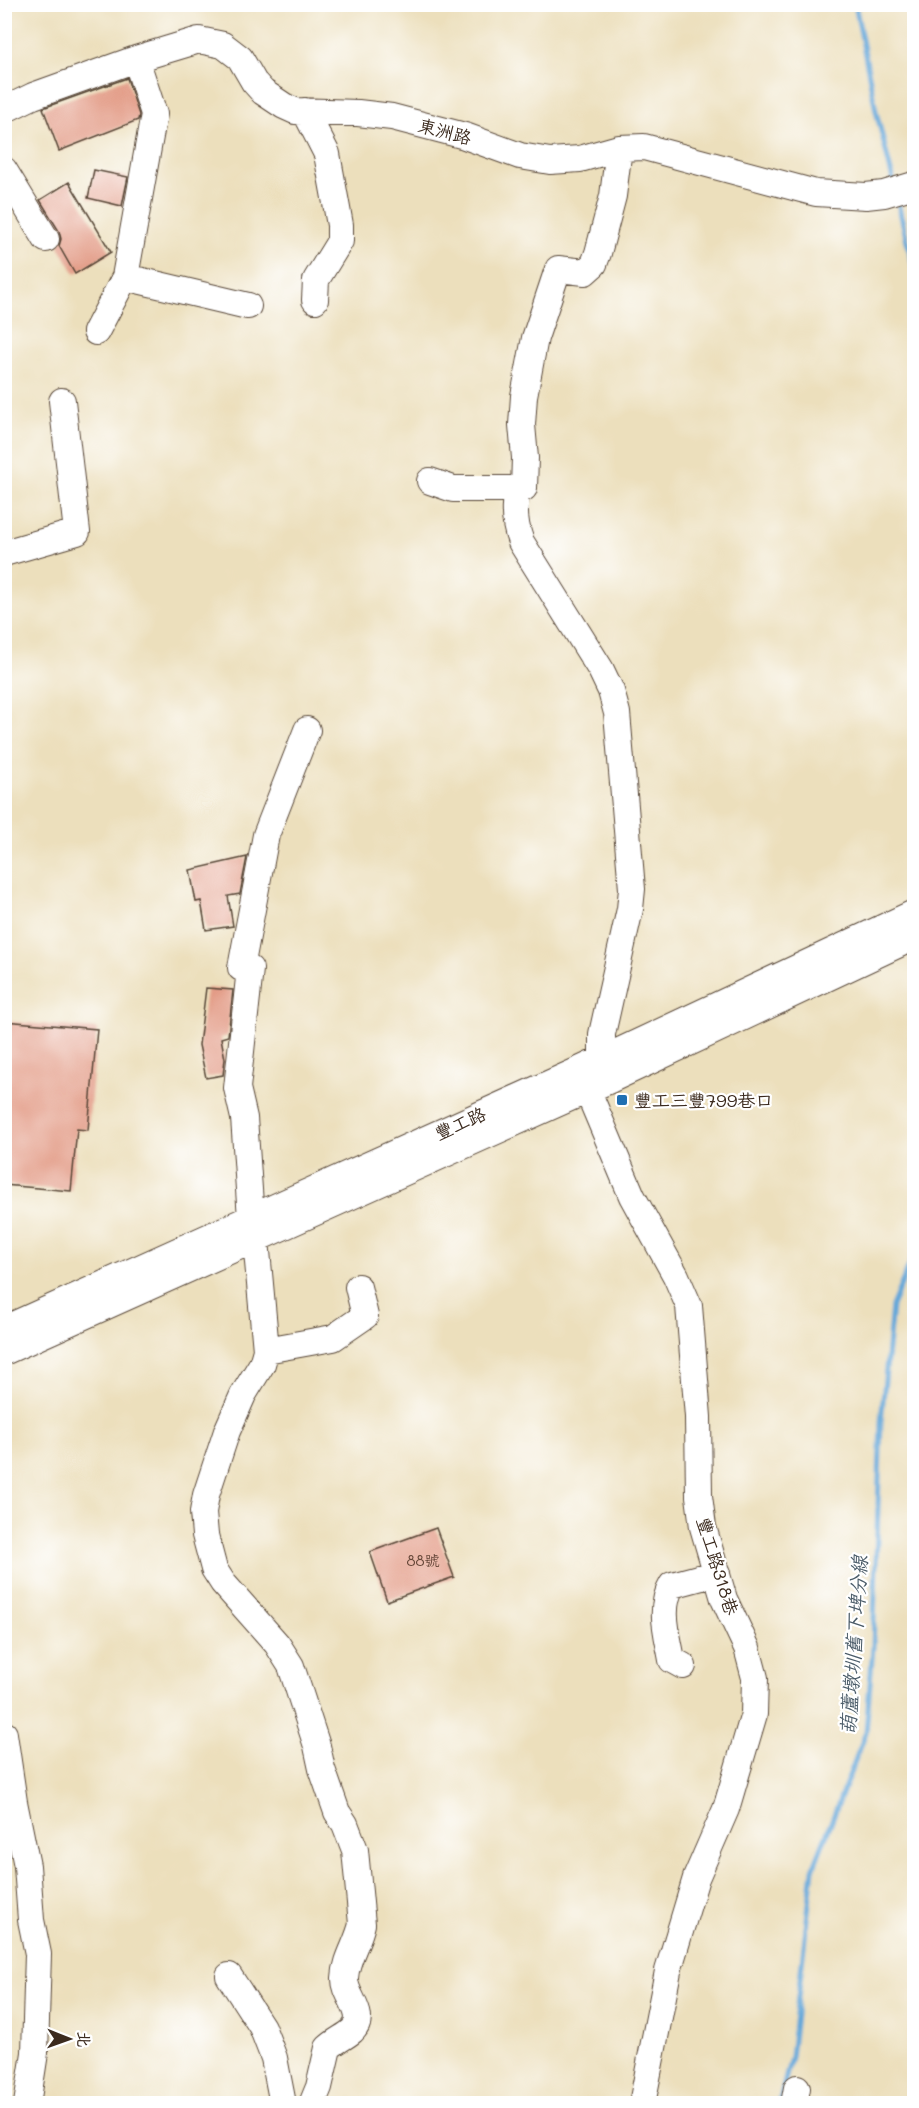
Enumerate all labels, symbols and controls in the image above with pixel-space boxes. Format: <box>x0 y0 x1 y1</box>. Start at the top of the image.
street label: 東洲路 <box>416 112 474 150</box>
place label: 豐工三豐799巷口 <box>634 1088 773 1112</box>
marker: 豐工三豐799巷口 <box>615 1093 629 1107</box>
street label: 豐工路 <box>430 1101 490 1145</box>
street label: 豐工路318巷 <box>692 1514 744 1618</box>
house number: 88號 <box>406 1550 440 1570</box>
water label: 葫蘆墩圳舊下埤分線 <box>834 1553 872 1736</box>
north arrow <box>39 2009 99 2069</box>
text: 北 <box>74 2031 95 2047</box>

